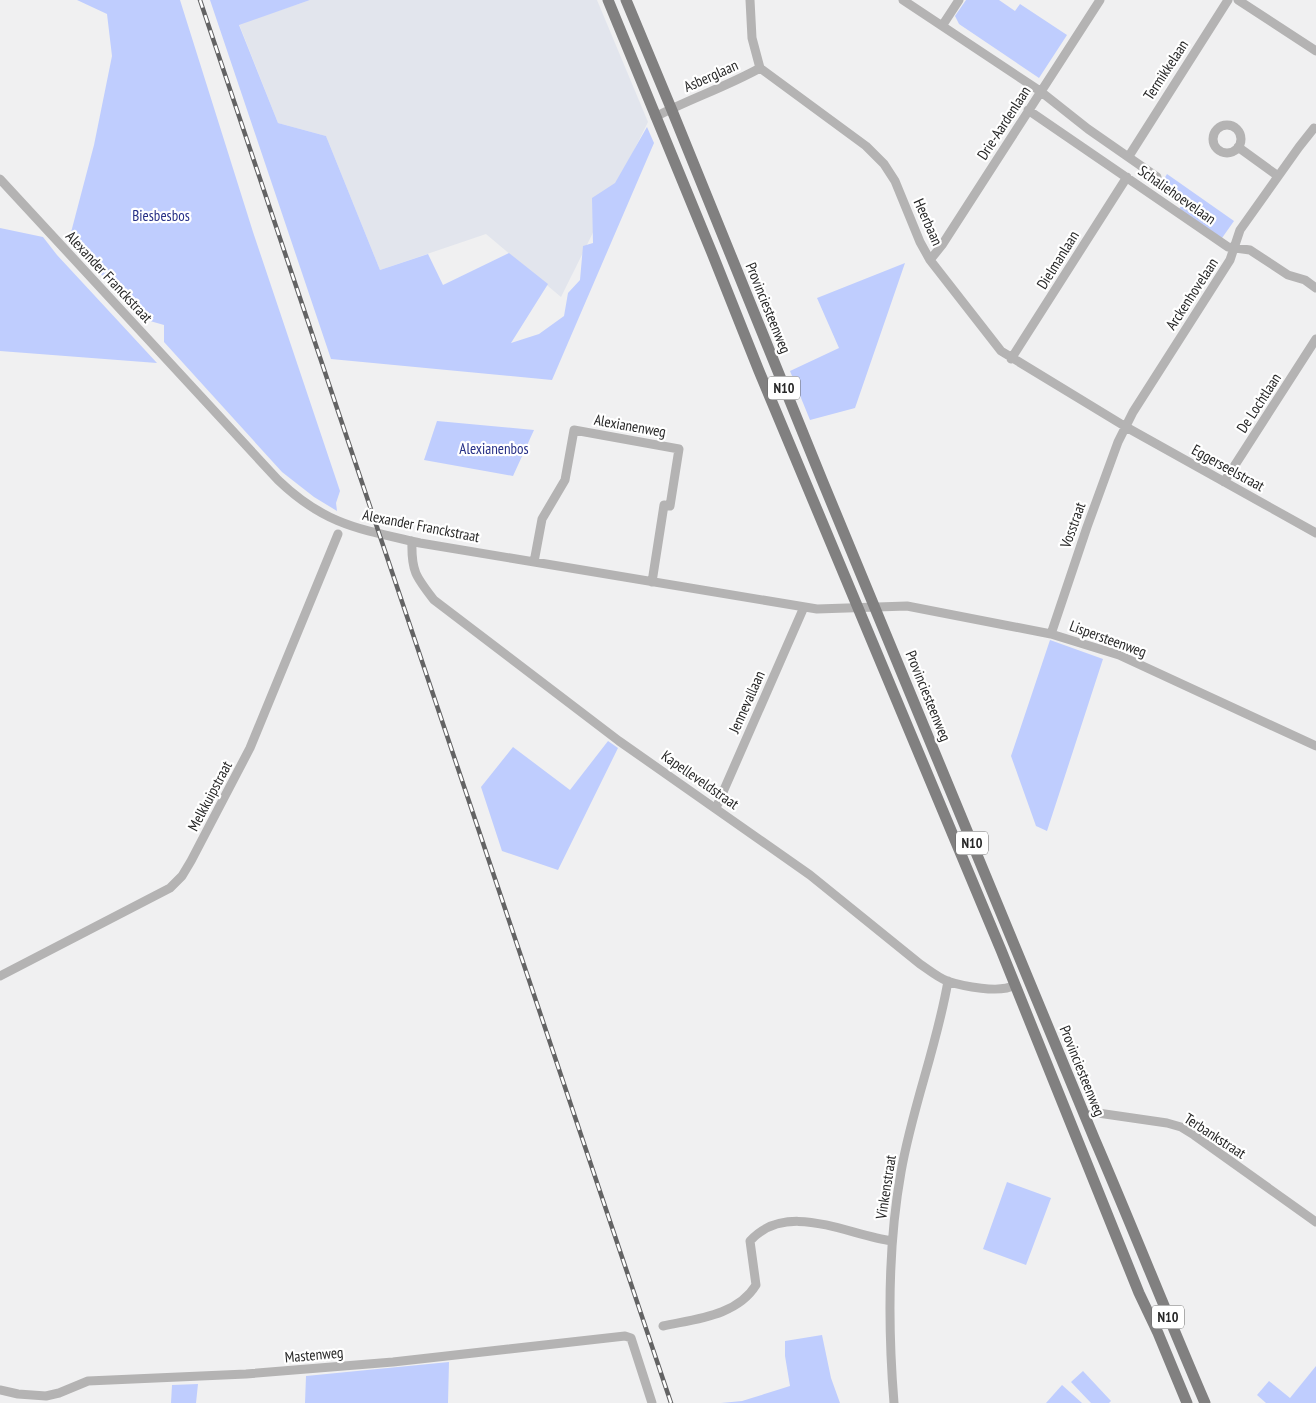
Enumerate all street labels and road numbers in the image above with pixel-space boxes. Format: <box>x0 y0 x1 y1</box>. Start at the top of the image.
street label: Termikkelaan <box>1139 36 1192 104</box>
street label: Asberglaan <box>681 55 741 96</box>
street label: Drie-Aardenlaan <box>973 82 1034 163</box>
street label: Schaliehoevelaan <box>1135 161 1220 228</box>
street label: Heerbaan <box>910 195 947 248</box>
street label: Alexander Franckstraat <box>62 227 157 327</box>
street label: Dielmanlaan <box>1032 227 1083 292</box>
street label: Arckenhovelaan <box>1161 254 1222 333</box>
street label: Provinciesteenweg <box>742 260 795 356</box>
street label: De Lochtlaan <box>1232 369 1285 436</box>
road number: N10 <box>768 376 800 399</box>
street label: Alexianenweg <box>593 410 667 441</box>
street label: Eggerseelstraat <box>1189 440 1268 495</box>
street label: Vosstraat <box>1055 499 1090 551</box>
street label: Alexander Franckstraat <box>361 505 481 546</box>
street label: Lispersteenweg <box>1067 616 1149 661</box>
street label: Provinciesteenweg <box>902 648 955 744</box>
street label: Jennevallaan <box>724 668 769 737</box>
street label: Kapelleveldstraat <box>658 746 743 813</box>
street label: Melkkuipstraat <box>183 757 236 834</box>
road number: N10 <box>956 831 988 854</box>
street label: Provinciesteenweg <box>1056 1023 1109 1119</box>
street label: Terbankstraat <box>1181 1109 1250 1163</box>
street label: Vinkenstraat <box>871 1153 900 1221</box>
road number: N10 <box>1152 1305 1184 1328</box>
street label: Mastenweg <box>284 1342 344 1367</box>

